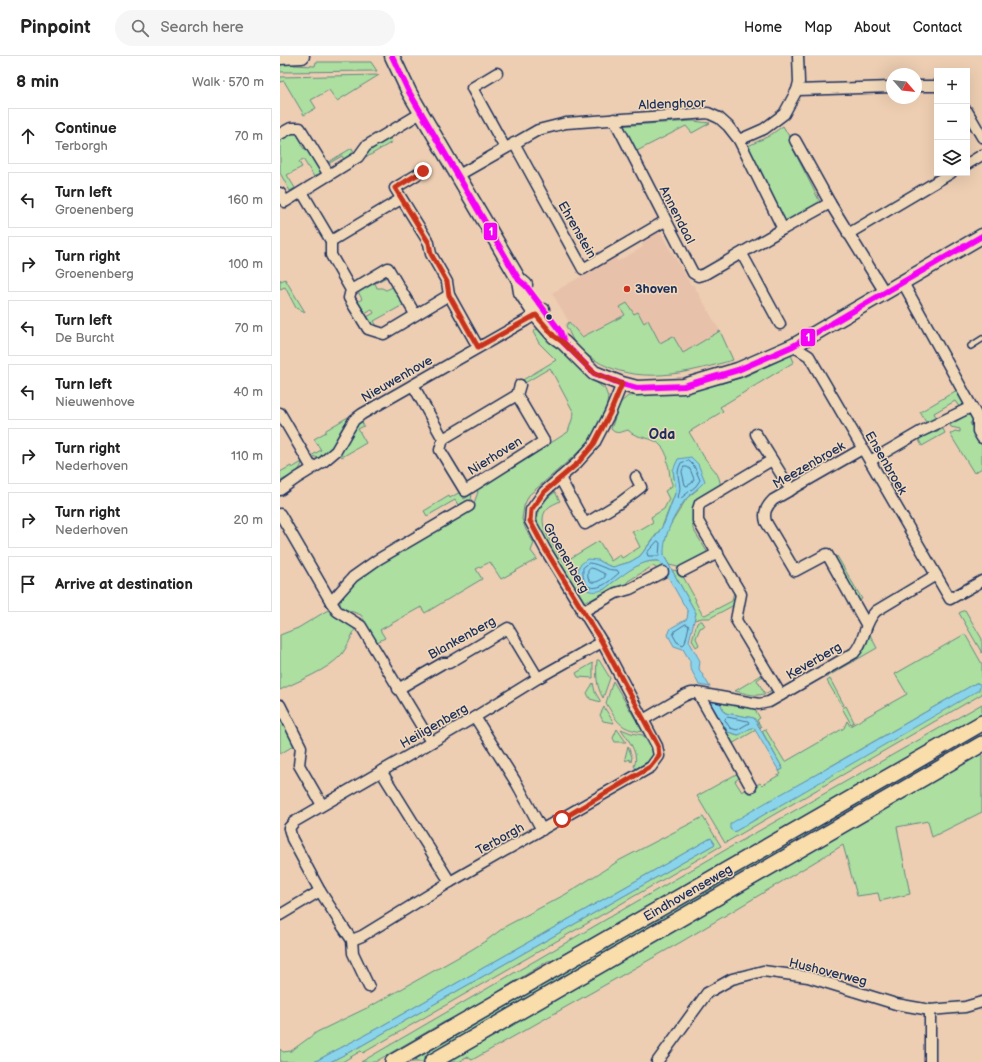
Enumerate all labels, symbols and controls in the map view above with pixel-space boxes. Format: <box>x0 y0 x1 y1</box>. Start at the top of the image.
search box <box>115 10 395 46</box>
text: Pinpoint <box>20 16 91 39</box>
icon: search <box>129 17 151 39</box>
text: Search here <box>161 18 244 37</box>
text: Home <box>744 19 782 36</box>
text: Map <box>804 19 832 36</box>
text: About <box>854 19 891 36</box>
text: Contact <box>913 19 962 36</box>
north arrow <box>886 68 922 104</box>
map controls <box>934 68 970 176</box>
button: + <box>934 68 970 104</box>
text: 8 min <box>16 72 59 92</box>
text: Walk · 570 m <box>192 74 264 90</box>
street label: Aldenghoor <box>638 95 706 113</box>
button: − <box>934 104 970 140</box>
text: Continue <box>55 119 117 138</box>
icon: ahead <box>17 125 39 147</box>
text: 70 m <box>235 128 263 144</box>
text: Terborgh <box>55 138 108 154</box>
button: layers <box>934 140 970 176</box>
route end <box>414 162 432 180</box>
text: Turn left <box>55 183 112 202</box>
street label: Annendaal <box>656 183 698 247</box>
icon: left <box>17 189 39 211</box>
text: 160 m <box>228 192 263 208</box>
street label: Ehrenstein <box>554 199 600 261</box>
text: Groenenberg <box>55 202 134 218</box>
line badge: 1 <box>483 222 498 241</box>
text: 1 <box>489 225 493 238</box>
text: Turn right <box>55 247 120 266</box>
icon: right <box>17 253 39 275</box>
text: 100 m <box>228 256 263 272</box>
text: Groenenberg <box>55 266 134 282</box>
place label: 3hoven <box>635 281 678 297</box>
marker: 3hoven <box>622 284 632 294</box>
text: Turn left <box>55 311 112 330</box>
unlabelled marker <box>544 312 554 322</box>
icon: left <box>17 317 39 339</box>
text: 70 m <box>235 320 263 336</box>
line badge: 1 <box>800 328 816 347</box>
text: De Burcht <box>55 330 114 346</box>
text: 1 <box>806 331 810 344</box>
street label: Nieuwenhove <box>358 352 436 406</box>
text: Turn left <box>55 375 112 394</box>
icon: left <box>17 381 39 403</box>
text: 40 m <box>233 384 263 400</box>
text: Nieuwenhove <box>55 394 135 410</box>
district label: Oda <box>649 426 675 443</box>
street label: Ensenbroek <box>861 428 911 498</box>
street label: Nierhoven <box>465 433 525 479</box>
street label: Meezenbroek <box>770 438 849 492</box>
text: Turn right <box>55 439 120 458</box>
icon: right <box>17 445 39 467</box>
text: 110 m <box>231 448 263 464</box>
text: Nederhoven <box>55 458 128 474</box>
text: Turn right <box>55 503 120 522</box>
icon: right <box>17 509 39 531</box>
text: 20 m <box>233 512 263 528</box>
street label: Groenenberg <box>539 520 593 596</box>
text: Nederhoven <box>55 522 128 538</box>
icon: arrive <box>17 573 39 595</box>
text: Arrive at destination <box>55 575 193 594</box>
street label: Blankenberg <box>425 613 499 663</box>
street label: Keverberg <box>783 639 845 683</box>
street label: Heiligenberg <box>397 700 471 752</box>
route start <box>553 810 571 828</box>
street label: Terborgh <box>473 819 527 859</box>
street label: Eindhovenseweg <box>641 861 735 925</box>
street label: Hushoverweg <box>787 955 869 989</box>

